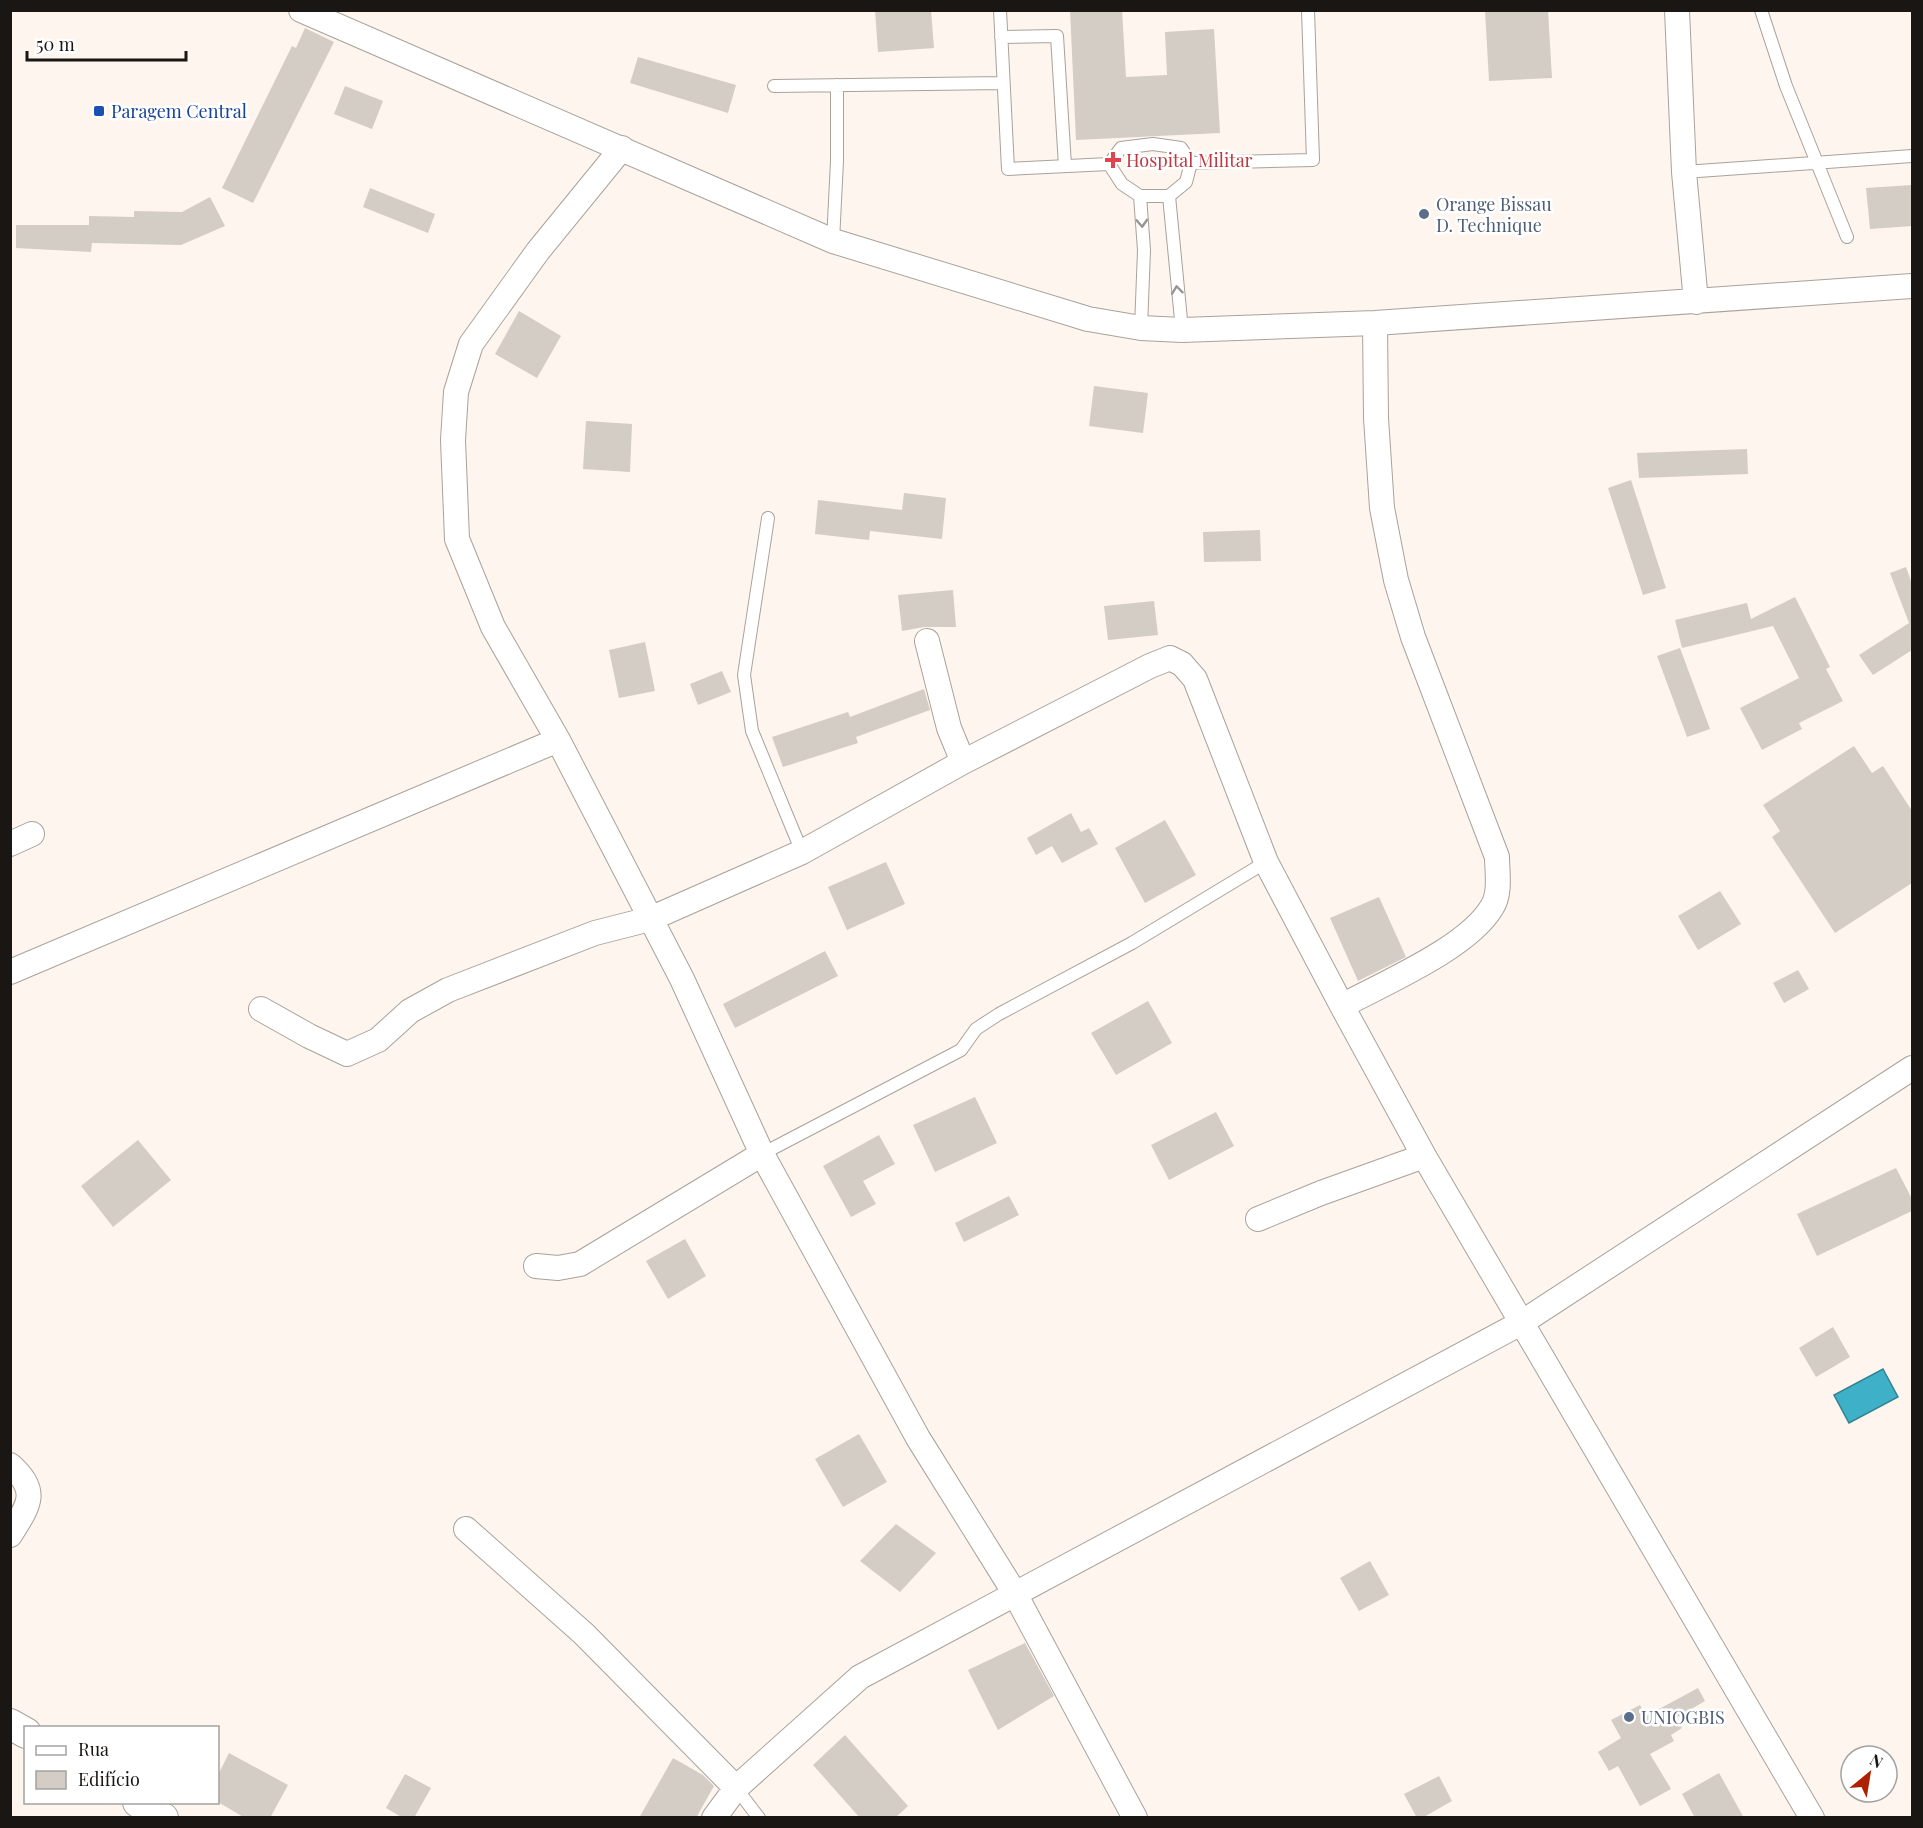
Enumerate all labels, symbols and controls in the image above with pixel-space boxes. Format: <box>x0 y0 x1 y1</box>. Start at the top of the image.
scale bar <box>27 24 186 62</box>
text: 50 m <box>36 32 75 56</box>
place label: Paragem Central <box>111 99 247 123</box>
marker: Paragem Central <box>92 104 106 118</box>
place label: Hospital Militar <box>1126 148 1253 172</box>
marker: Hospital Militar <box>1104 151 1122 169</box>
place label: Orange Bissau D. Technique <box>1436 192 1552 237</box>
marker: Orange Bissau D. Technique <box>1417 207 1431 221</box>
one-way arrow <box>1135 219 1148 228</box>
one-way arrow <box>1172 285 1184 294</box>
place label: UNIOGBIS <box>1641 1705 1725 1729</box>
marker: UNIOGBIS <box>1622 1710 1636 1724</box>
legend <box>24 1726 219 1804</box>
text: Rua <box>78 1737 109 1761</box>
north arrow <box>1839 1744 1899 1804</box>
text: N <box>1866 1749 1887 1773</box>
text: Edifício <box>78 1767 140 1791</box>

